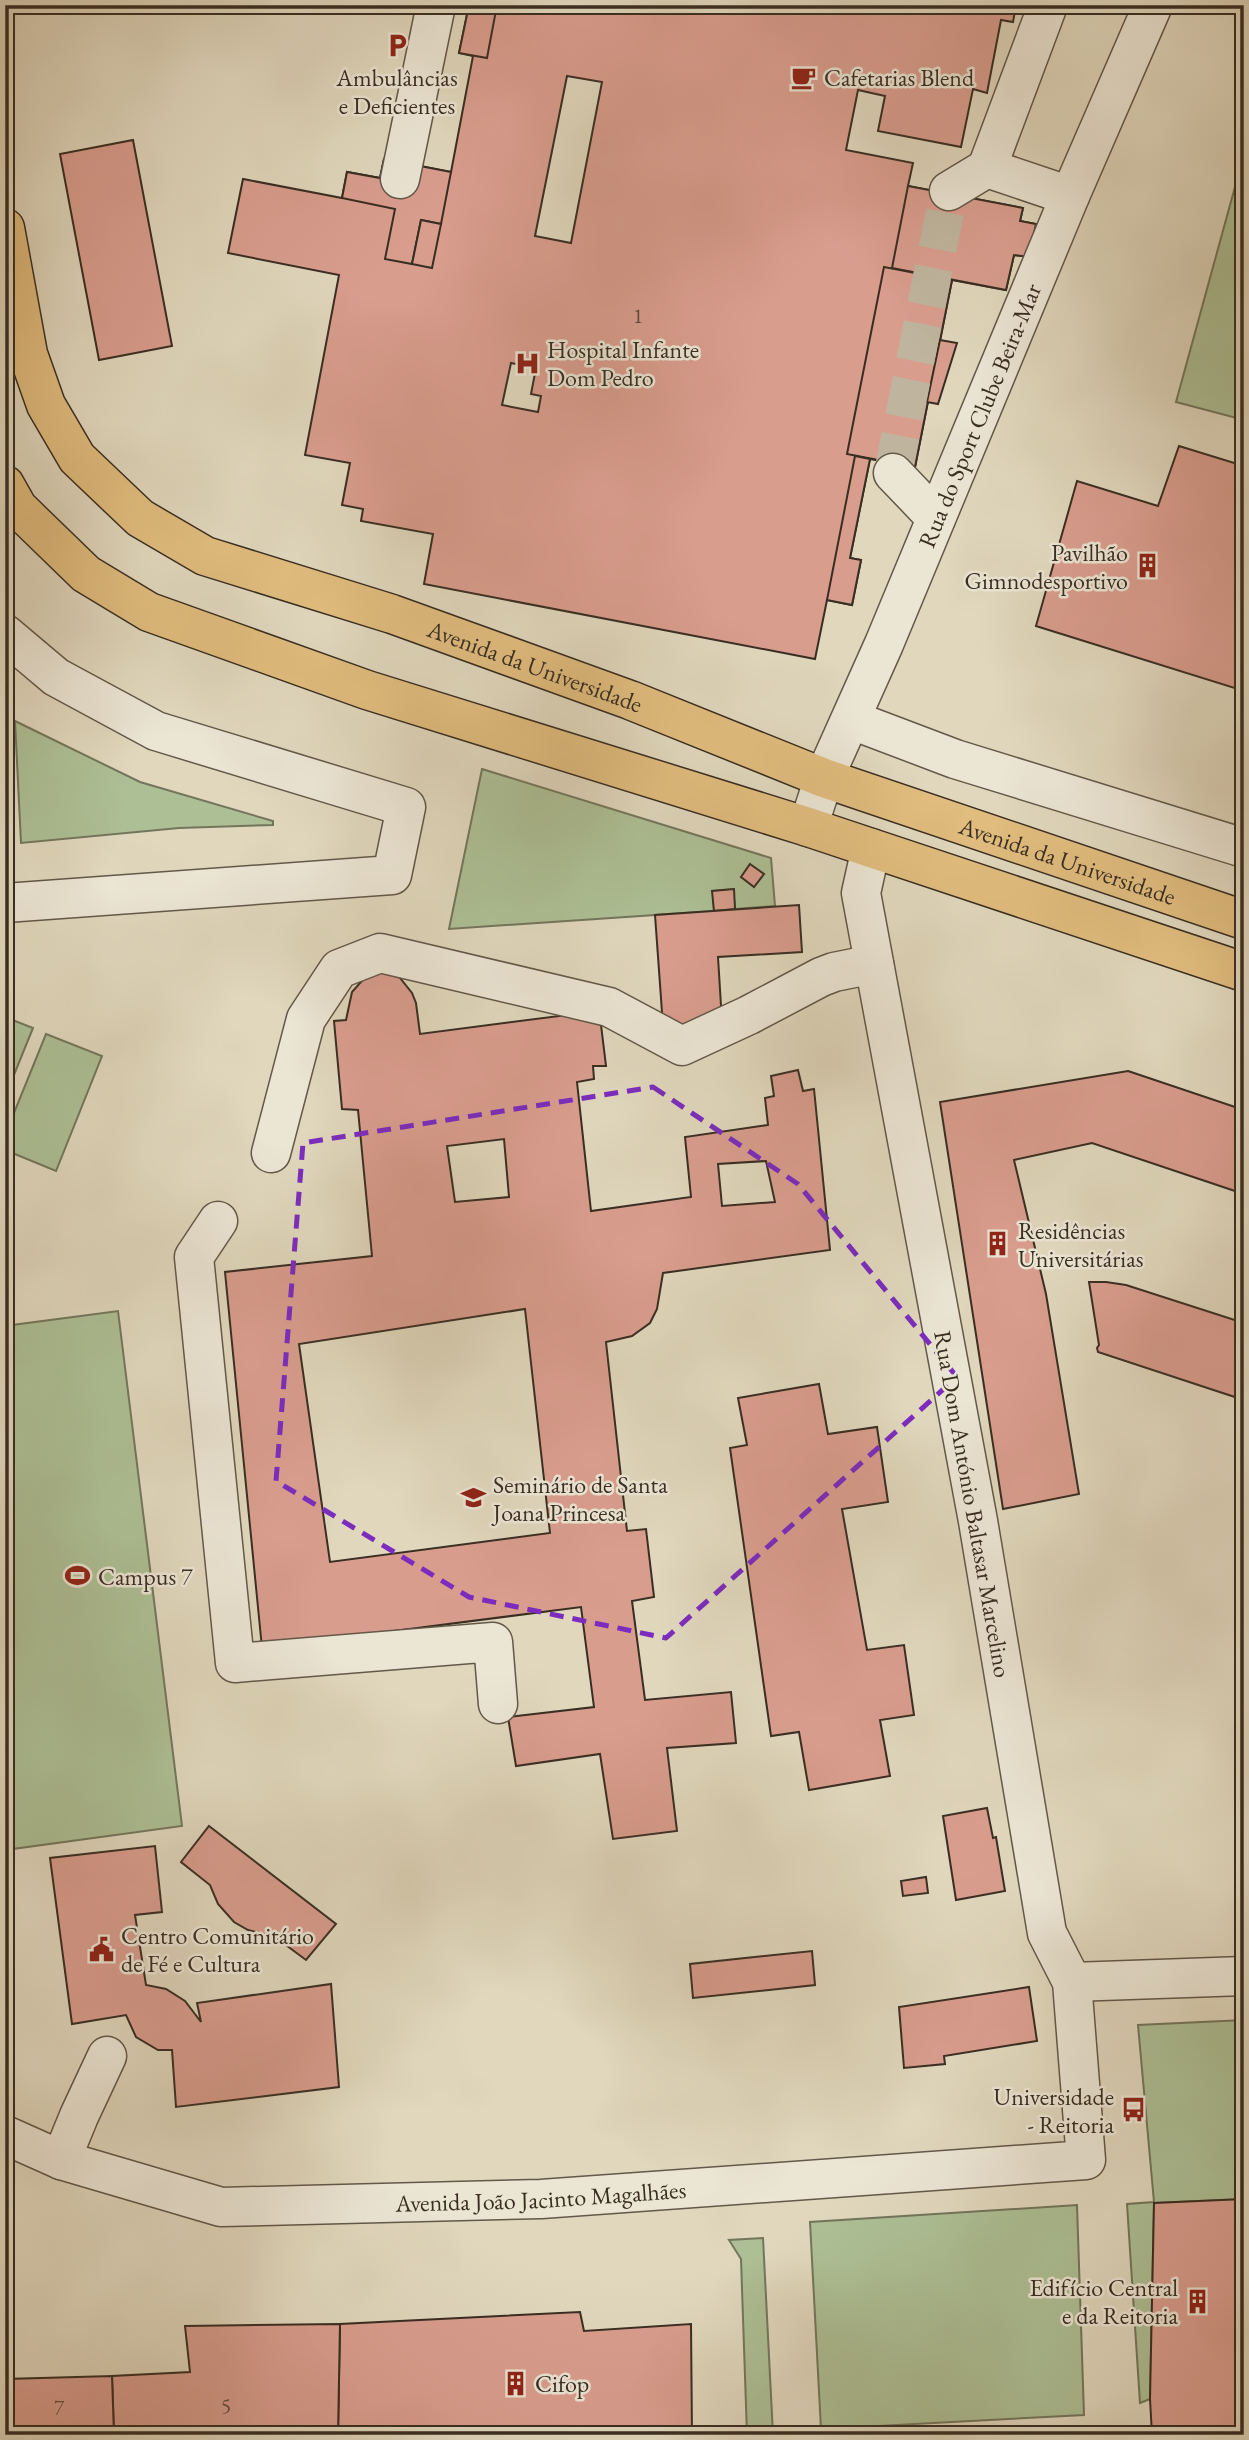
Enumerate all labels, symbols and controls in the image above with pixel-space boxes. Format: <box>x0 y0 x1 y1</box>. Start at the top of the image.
parking icon: Ambulâncias e Deficientes <box>383 32 411 60</box>
place label: Ambulâncias e Deficientes <box>335 62 458 121</box>
place label: Cafetarias Blend <box>824 62 975 93</box>
cafe icon: Cafetarias Blend <box>790 63 818 91</box>
street label: Rua do Sport Clube Beira-Mar <box>910 279 1048 552</box>
house number: 1 <box>633 302 643 329</box>
place label: Hospital Infante Dom Pedro <box>547 334 699 393</box>
hospital icon: Hospital Infante Dom Pedro <box>513 349 541 377</box>
place label: Pavilhão Gimnodesportivo <box>965 537 1128 596</box>
building icon: Pavilhão Gimnodesportivo <box>1134 552 1162 580</box>
street label: Avenida da Universidade <box>423 612 647 719</box>
street label: Avenida da Universidade <box>954 809 1180 911</box>
place label: Residências Universitárias <box>1018 1215 1144 1274</box>
building icon: Residências Universitárias <box>984 1230 1012 1258</box>
street label: Rua Dom António Baltasar Marcelino <box>927 1328 1019 1680</box>
place label: Seminário de Santa Joana Princesa <box>491 1469 668 1528</box>
school or university icon: Seminário de Santa Joana Princesa <box>459 1484 487 1512</box>
place label: Campus 7 <box>98 1561 193 1592</box>
sports icon: Campus 7 <box>64 1562 92 1590</box>
place label: Centro Comunitário de Fé e Cultura <box>121 1920 314 1979</box>
public building icon: Centro Comunitário de Fé e Cultura <box>87 1935 115 1963</box>
place label: Universidade - Reitoria <box>994 2081 1114 2140</box>
bus stop icon: Universidade - Reitoria <box>1120 2096 1148 2124</box>
street label: Avenida João Jacinto Magalhães <box>394 2173 687 2218</box>
place label: Edifício Central e da Reitoria <box>1030 2272 1178 2331</box>
building icon: Edifício Central e da Reitoria <box>1184 2287 1212 2315</box>
place label: Cifop <box>535 2368 589 2399</box>
building icon: Cifop <box>501 2369 529 2397</box>
house number: 5 <box>221 2392 231 2419</box>
house number: 7 <box>54 2394 65 2421</box>

